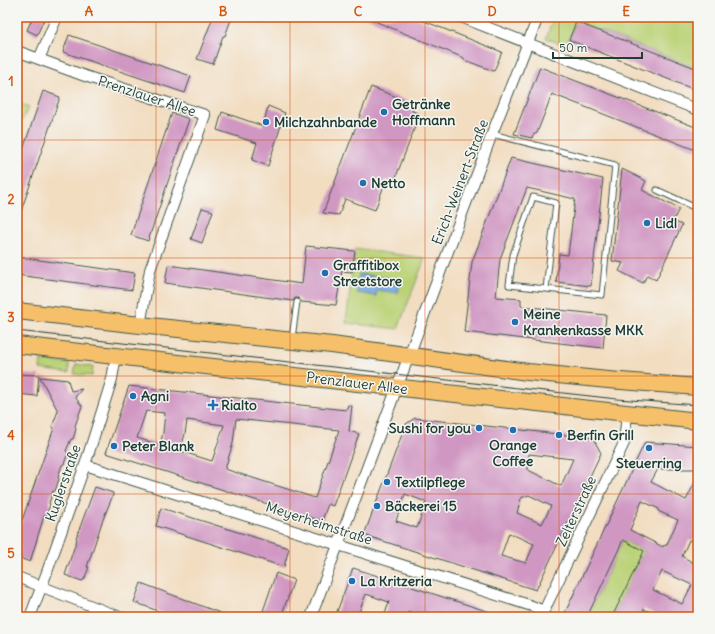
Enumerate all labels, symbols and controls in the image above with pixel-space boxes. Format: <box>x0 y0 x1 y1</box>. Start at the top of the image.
text: A <box>85 3 94 20</box>
text: B <box>219 3 228 20</box>
text: C <box>354 3 363 20</box>
text: D <box>487 3 497 20</box>
text: E <box>622 3 630 20</box>
scale bar <box>553 34 642 60</box>
text: 50 m <box>559 40 588 55</box>
street label: Prenzlauer Allee <box>96 72 198 120</box>
text: 1 <box>8 73 14 90</box>
place label: Getränke Hoffmann <box>392 95 455 129</box>
marker: Getränke Hoffmann <box>379 107 389 117</box>
place label: Milchzahnbande <box>274 113 378 131</box>
marker: Milchzahnbande <box>261 117 271 127</box>
street label: Erich-Weinert-Straße <box>428 117 492 247</box>
place label: Netto <box>371 174 406 192</box>
marker: Netto <box>358 178 368 188</box>
text: 2 <box>7 191 15 208</box>
place label: Lidl <box>655 214 677 232</box>
marker: Lidl <box>642 218 652 228</box>
place label: Graffitibox Streetstore <box>333 256 403 290</box>
marker: Graffitibox Streetstore <box>320 268 330 278</box>
place label: Meine Krankenkasse MKK <box>523 305 644 339</box>
text: 3 <box>7 309 15 326</box>
marker: Meine Krankenkasse MKK <box>510 317 520 327</box>
street label: Prenzlauer Allee <box>305 368 409 398</box>
place label: Agni <box>141 387 169 405</box>
marker: Agni <box>128 391 138 401</box>
place label: Rialto <box>221 396 257 414</box>
marker: Rialto <box>208 400 218 410</box>
place label: Sushi for you <box>389 419 471 437</box>
marker: Sushi for you <box>474 423 484 433</box>
marker: Orange Coffee <box>508 425 518 435</box>
place label: Berfin Grill <box>567 426 634 444</box>
text: 4 <box>7 427 15 444</box>
marker: Berfin Grill <box>554 430 564 440</box>
place label: Orange Coffee <box>489 436 537 470</box>
place label: Peter Blank <box>122 437 194 455</box>
marker: Peter Blank <box>109 441 119 451</box>
street label: Kuglerstraße <box>41 442 85 524</box>
marker: Steuerring <box>644 443 654 453</box>
place label: Steuerring <box>616 454 682 472</box>
place label: Textilpflege <box>395 473 466 491</box>
street label: Zelterstraße <box>552 473 600 549</box>
marker: Textilpflege <box>382 477 392 487</box>
street label: Meyerheimstraße <box>264 497 374 549</box>
place label: Bäckerei 15 <box>385 497 457 515</box>
marker: Bäckerei 15 <box>372 501 382 511</box>
text: 5 <box>7 545 15 562</box>
place label: La Kritzeria <box>360 572 432 590</box>
marker: La Kritzeria <box>347 576 357 586</box>

